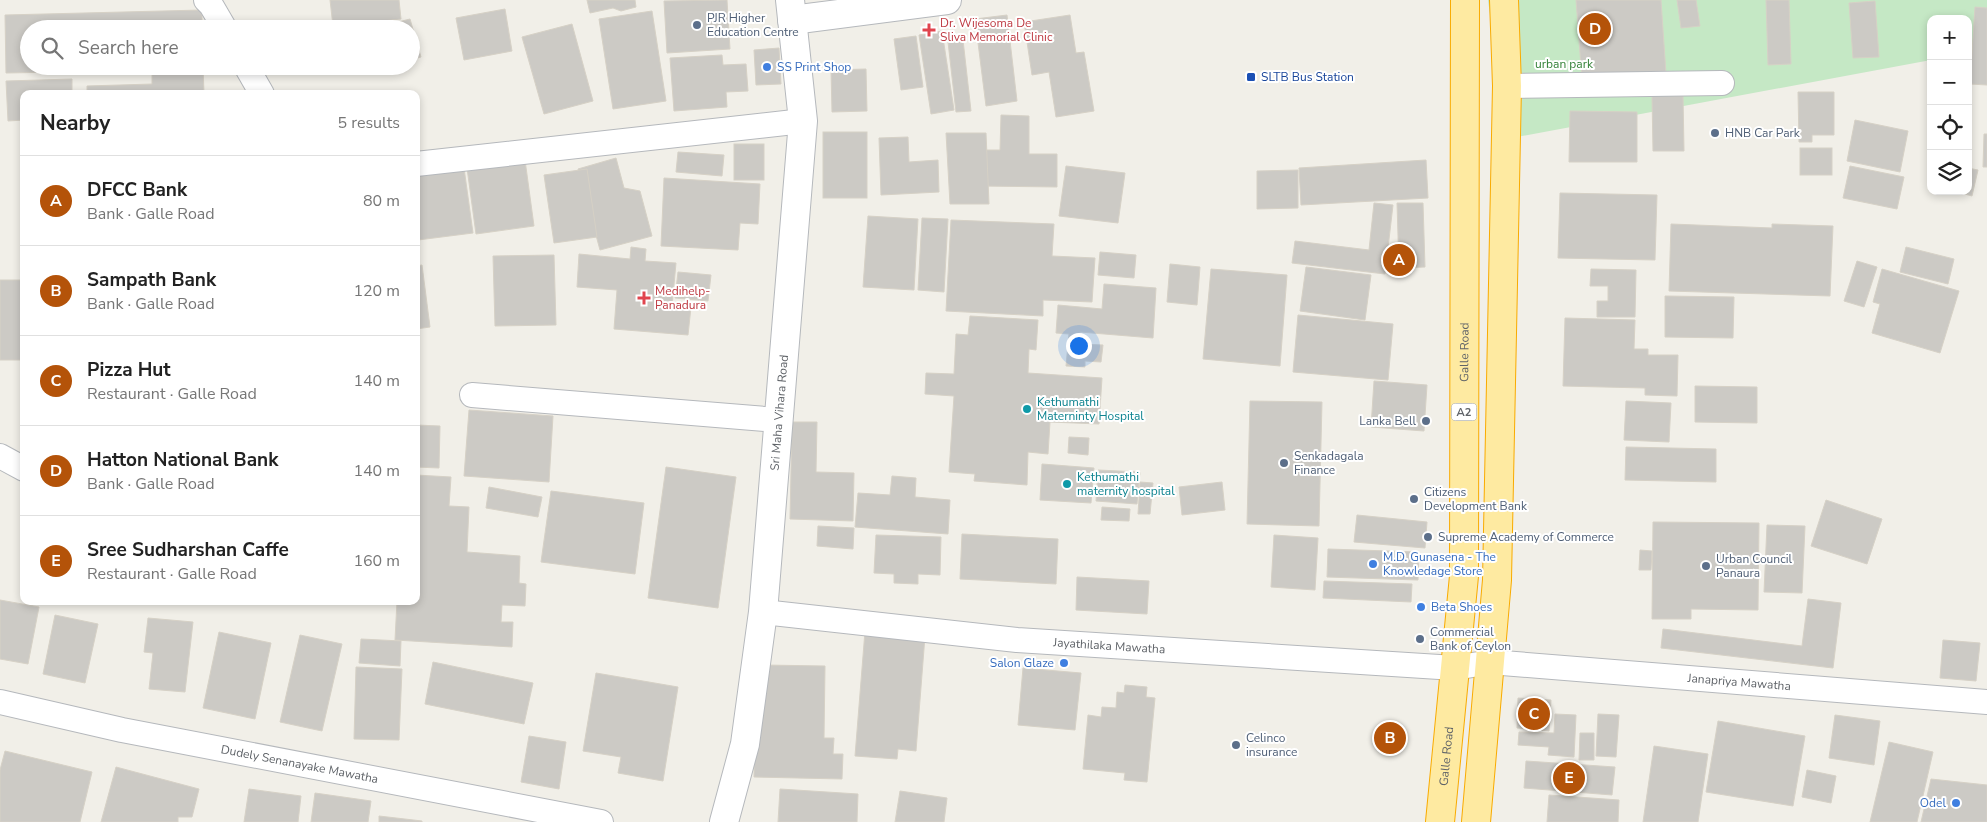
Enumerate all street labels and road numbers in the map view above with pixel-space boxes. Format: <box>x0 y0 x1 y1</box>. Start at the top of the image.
street label: Galle Road <box>1456 322 1472 382</box>
street label: Sri Maha Vihara Road <box>767 354 792 471</box>
road number: A2 <box>1452 404 1476 421</box>
street label: Jayathilaka Mawatha <box>1052 634 1166 657</box>
street label: Janapriya Mawatha <box>1686 670 1791 694</box>
street label: Galle Road <box>1436 726 1457 787</box>
street label: Dudely Senanayake Mawatha <box>220 741 380 787</box>

